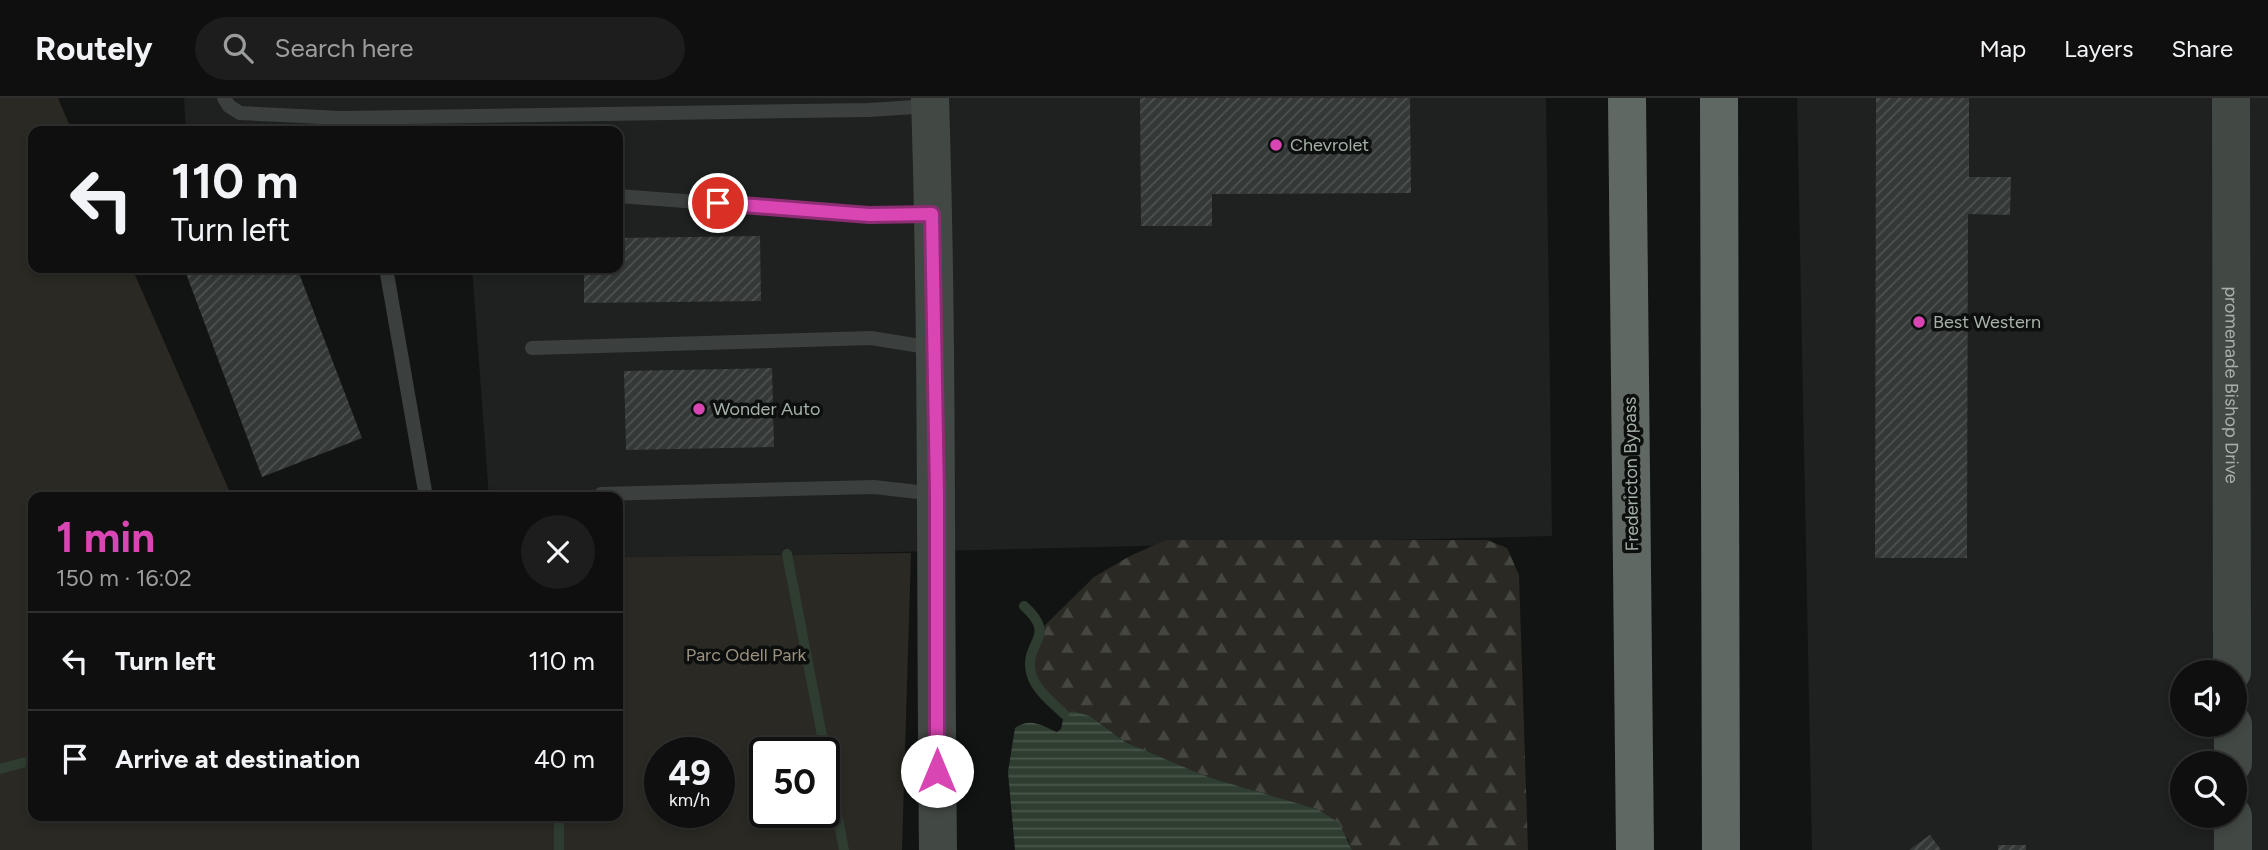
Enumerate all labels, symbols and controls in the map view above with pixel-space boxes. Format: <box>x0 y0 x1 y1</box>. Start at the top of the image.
search box <box>195 17 685 80</box>
text: Routely <box>35 29 153 68</box>
icon: search <box>219 29 257 67</box>
text: Search here <box>275 32 414 64</box>
text: Map <box>1979 34 2026 63</box>
text: Layers <box>2064 34 2133 63</box>
text: Share <box>2171 34 2233 63</box>
place label: Chevrolet <box>1290 134 1369 156</box>
marker: Chevrolet <box>1268 137 1284 153</box>
text: 110 m <box>171 151 299 210</box>
icon: left <box>56 154 147 245</box>
pin <box>688 173 748 233</box>
icon: arrive <box>699 184 737 222</box>
text: Turn left <box>171 211 290 249</box>
street label: promenade Bishop Drive <box>2220 286 2243 484</box>
place label: Best Western <box>1933 311 2041 333</box>
marker: Best Western <box>1911 314 1927 330</box>
street label: Fredericton Bypass <box>1619 397 1643 551</box>
place label: Wonder Auto <box>713 398 820 420</box>
marker: Wonder Auto <box>691 401 707 417</box>
text: 1 min <box>56 512 155 563</box>
button: close <box>521 515 595 589</box>
text: 150 m · 16:02 <box>56 564 192 592</box>
icon: left <box>56 642 94 680</box>
park label: Parc Odell Park <box>686 644 807 666</box>
text: Turn left <box>115 645 216 677</box>
text: 110 m <box>528 645 595 677</box>
map controls <box>2170 660 2247 828</box>
button: sound <box>2170 660 2247 737</box>
position arrow <box>900 734 974 808</box>
speed limit sign: 50 <box>749 737 840 828</box>
icon: arrive <box>56 740 94 778</box>
text: Arrive at destination <box>115 743 360 775</box>
text: 40 m <box>534 743 595 775</box>
button: search <box>2170 751 2247 828</box>
text: 49 <box>668 752 711 794</box>
text: km/h <box>669 789 710 811</box>

